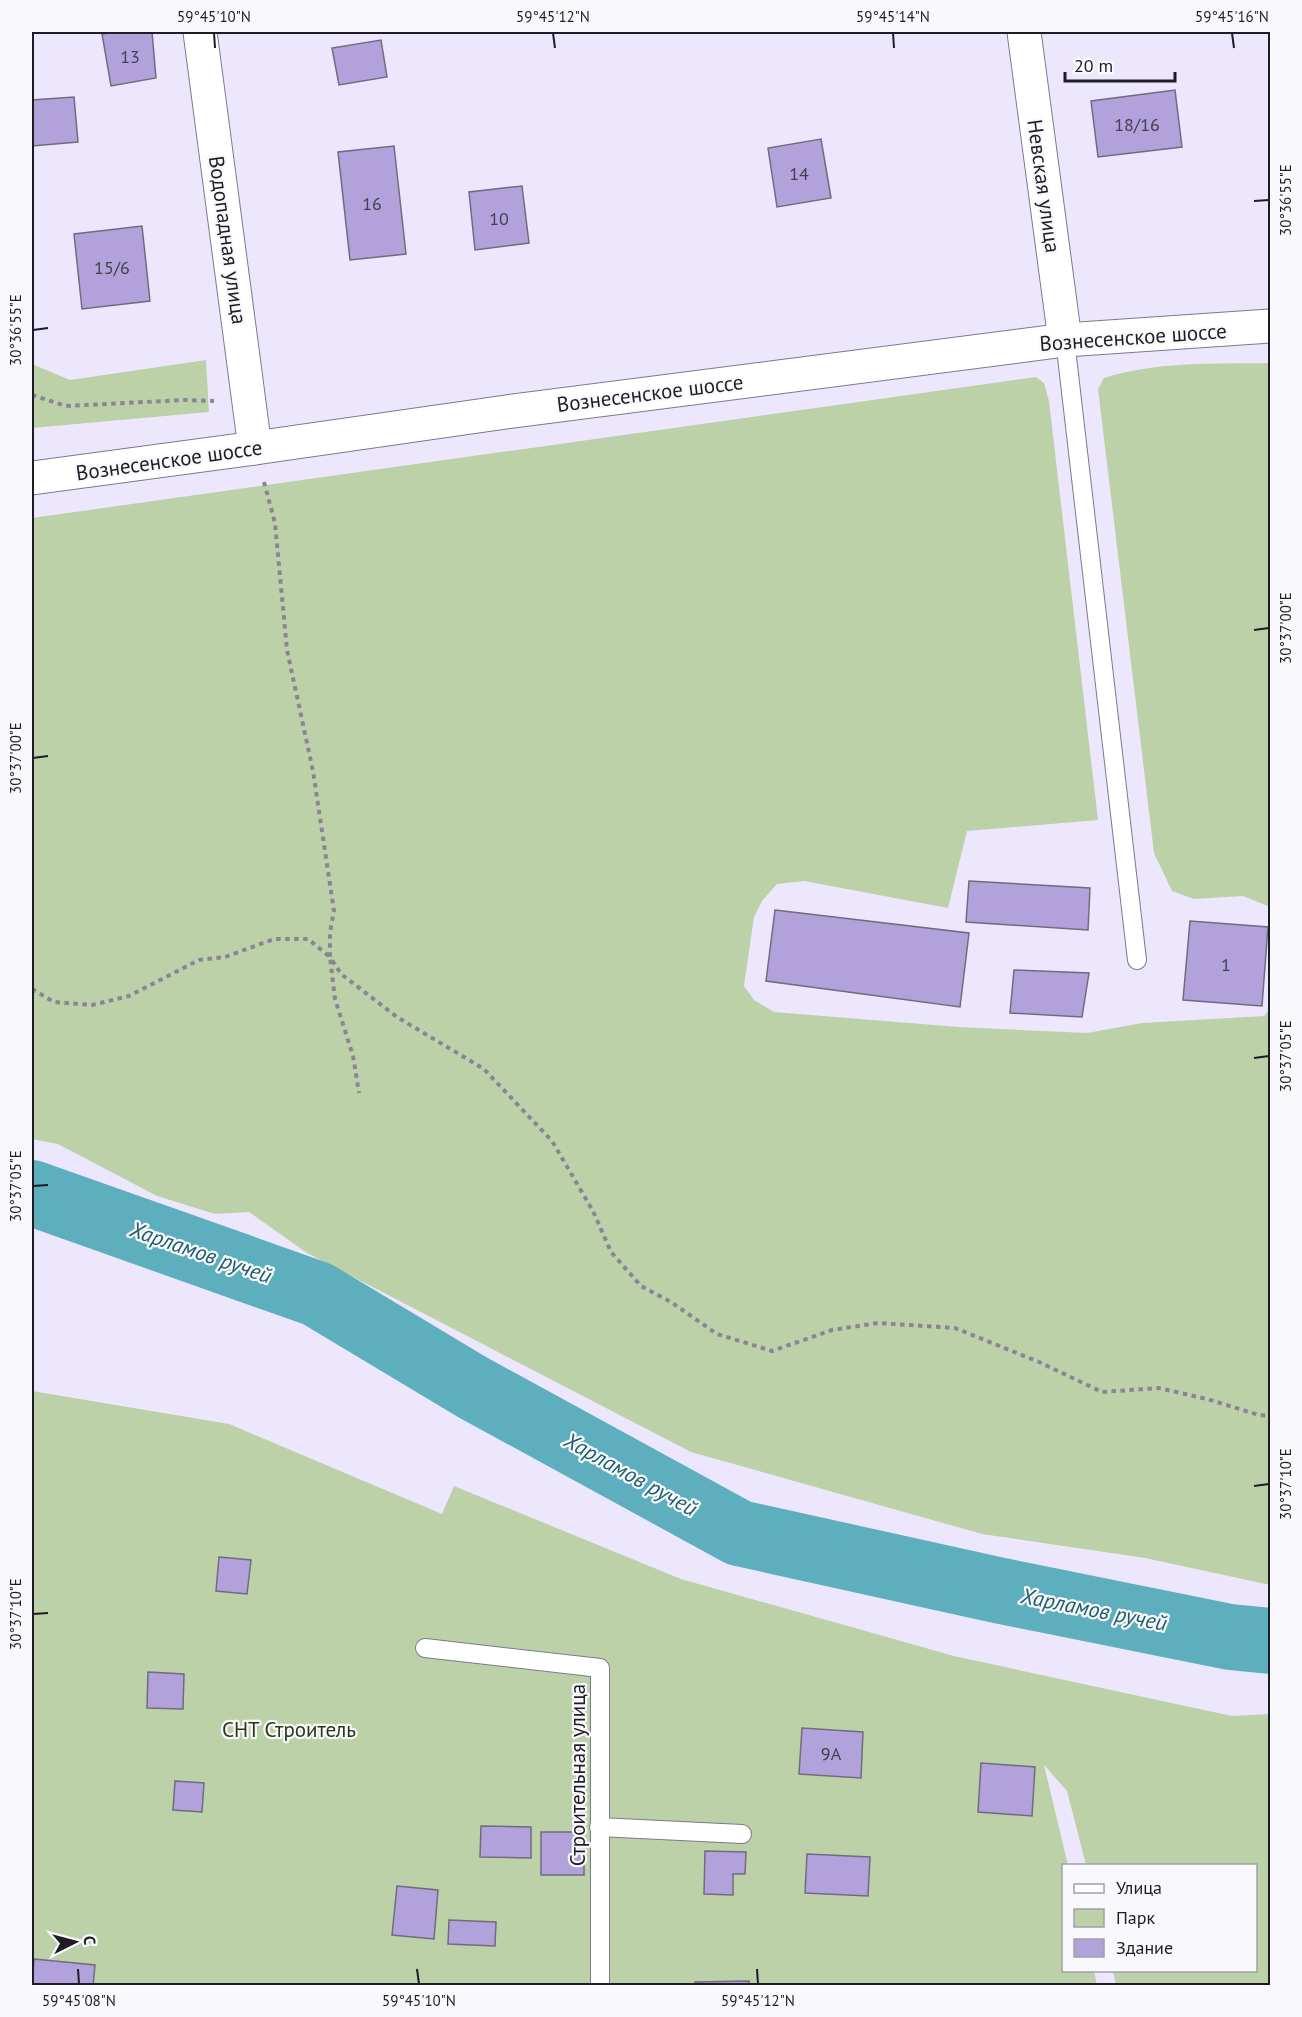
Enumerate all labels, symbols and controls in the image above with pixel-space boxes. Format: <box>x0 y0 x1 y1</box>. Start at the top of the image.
text: 59°45'10"N <box>177 7 251 26</box>
text: 59°45'12"N <box>516 7 590 26</box>
text: 59°45'14"N <box>856 7 930 26</box>
text: 59°45'16"N <box>1195 7 1269 26</box>
house number: 13 <box>120 45 140 68</box>
scale bar <box>1065 45 1174 83</box>
text: 20 m <box>1074 54 1113 77</box>
house number: 18/16 <box>1114 113 1160 136</box>
street label: Невская улица <box>1021 118 1067 254</box>
street label: Водопадная улица <box>203 154 253 326</box>
house number: 14 <box>789 162 809 185</box>
text: 30°36'55"E <box>1276 164 1295 236</box>
house number: 16 <box>362 192 382 215</box>
house number: 10 <box>489 207 509 230</box>
house number: 15/6 <box>94 256 130 279</box>
text: 30°36'55"E <box>6 294 25 366</box>
street label: Вознесенское шоссе <box>1038 317 1228 357</box>
street label: Вознесенское шоссе <box>555 368 745 418</box>
street label: Вознесенское шоссе <box>74 434 264 486</box>
text: 30°37'00"E <box>1276 592 1295 664</box>
text: 30°37'00"E <box>6 722 25 794</box>
house number: 1 <box>1221 953 1231 976</box>
text: 30°37'05"E <box>1276 1020 1295 1092</box>
text: 30°37'05"E <box>6 1150 25 1222</box>
water label: Харламов ручей <box>125 1214 276 1289</box>
water label: Харламов ручей <box>559 1425 703 1522</box>
text: 30°37'10"E <box>1276 1448 1295 1520</box>
text: 30°37'10"E <box>6 1578 25 1650</box>
water label: Харламов ручей <box>1018 1581 1169 1637</box>
street label: Строительная улица <box>564 1684 591 1866</box>
park label: СНТ Строитель <box>222 1716 356 1743</box>
house number: 9А <box>821 1742 842 1765</box>
legend <box>1062 1864 1257 1972</box>
text: Улица <box>1116 1876 1162 1899</box>
text: Парк <box>1116 1906 1156 1929</box>
north arrow <box>45 1912 105 1972</box>
text: С <box>80 1935 100 1946</box>
text: Здание <box>1116 1936 1173 1959</box>
text: 59°45'08"N <box>42 1991 116 2010</box>
text: 59°45'10"N <box>382 1991 456 2010</box>
text: 59°45'12"N <box>721 1991 795 2010</box>

